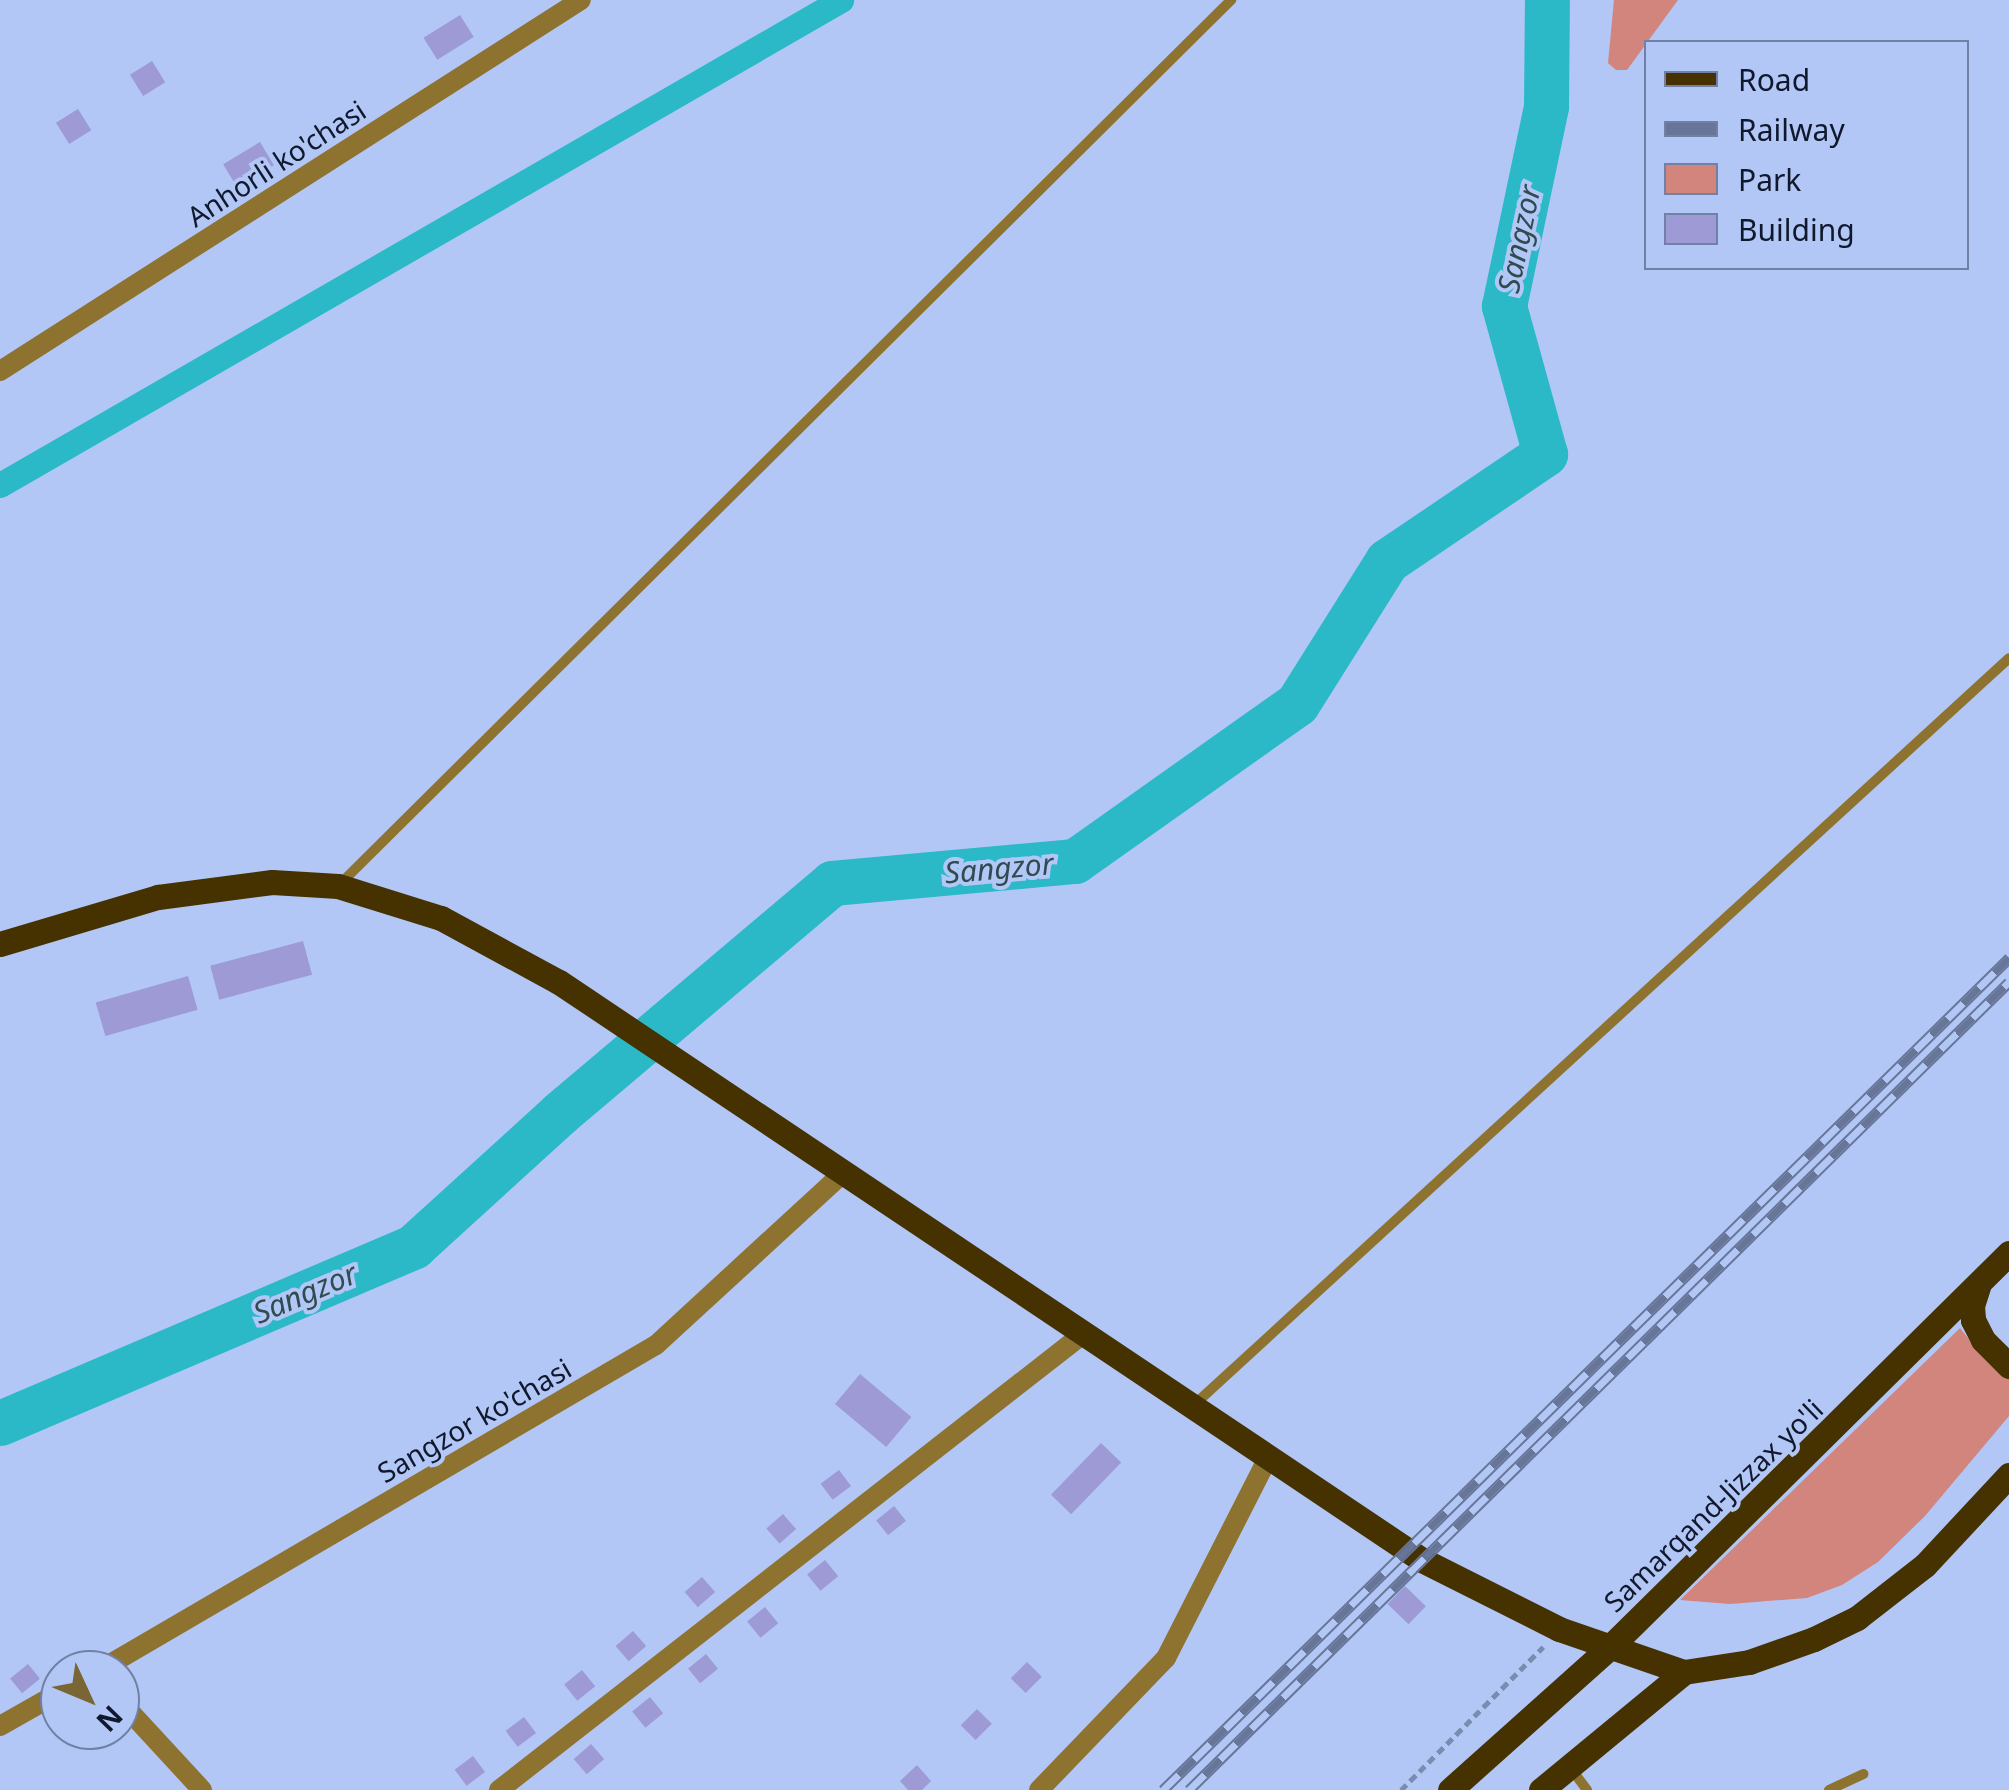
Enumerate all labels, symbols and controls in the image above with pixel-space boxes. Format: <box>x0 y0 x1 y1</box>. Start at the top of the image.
legend <box>1644 40 1969 270</box>
text: Road <box>1738 59 1810 100</box>
street label: Anhorli ko'chasi <box>180 93 372 233</box>
text: Railway <box>1738 109 1845 150</box>
text: Park <box>1738 159 1801 200</box>
water label: Sangzor <box>1490 182 1548 296</box>
text: Building <box>1738 209 1855 250</box>
water label: Sangzor <box>943 845 1055 891</box>
water label: Sangzor <box>248 1255 362 1331</box>
street label: Sangzor ko'chasi <box>371 1351 577 1489</box>
street label: Samarqand-Jizzax yo'li <box>1597 1392 1829 1618</box>
north arrow <box>40 1650 140 1750</box>
text: N <box>89 1698 132 1741</box>

